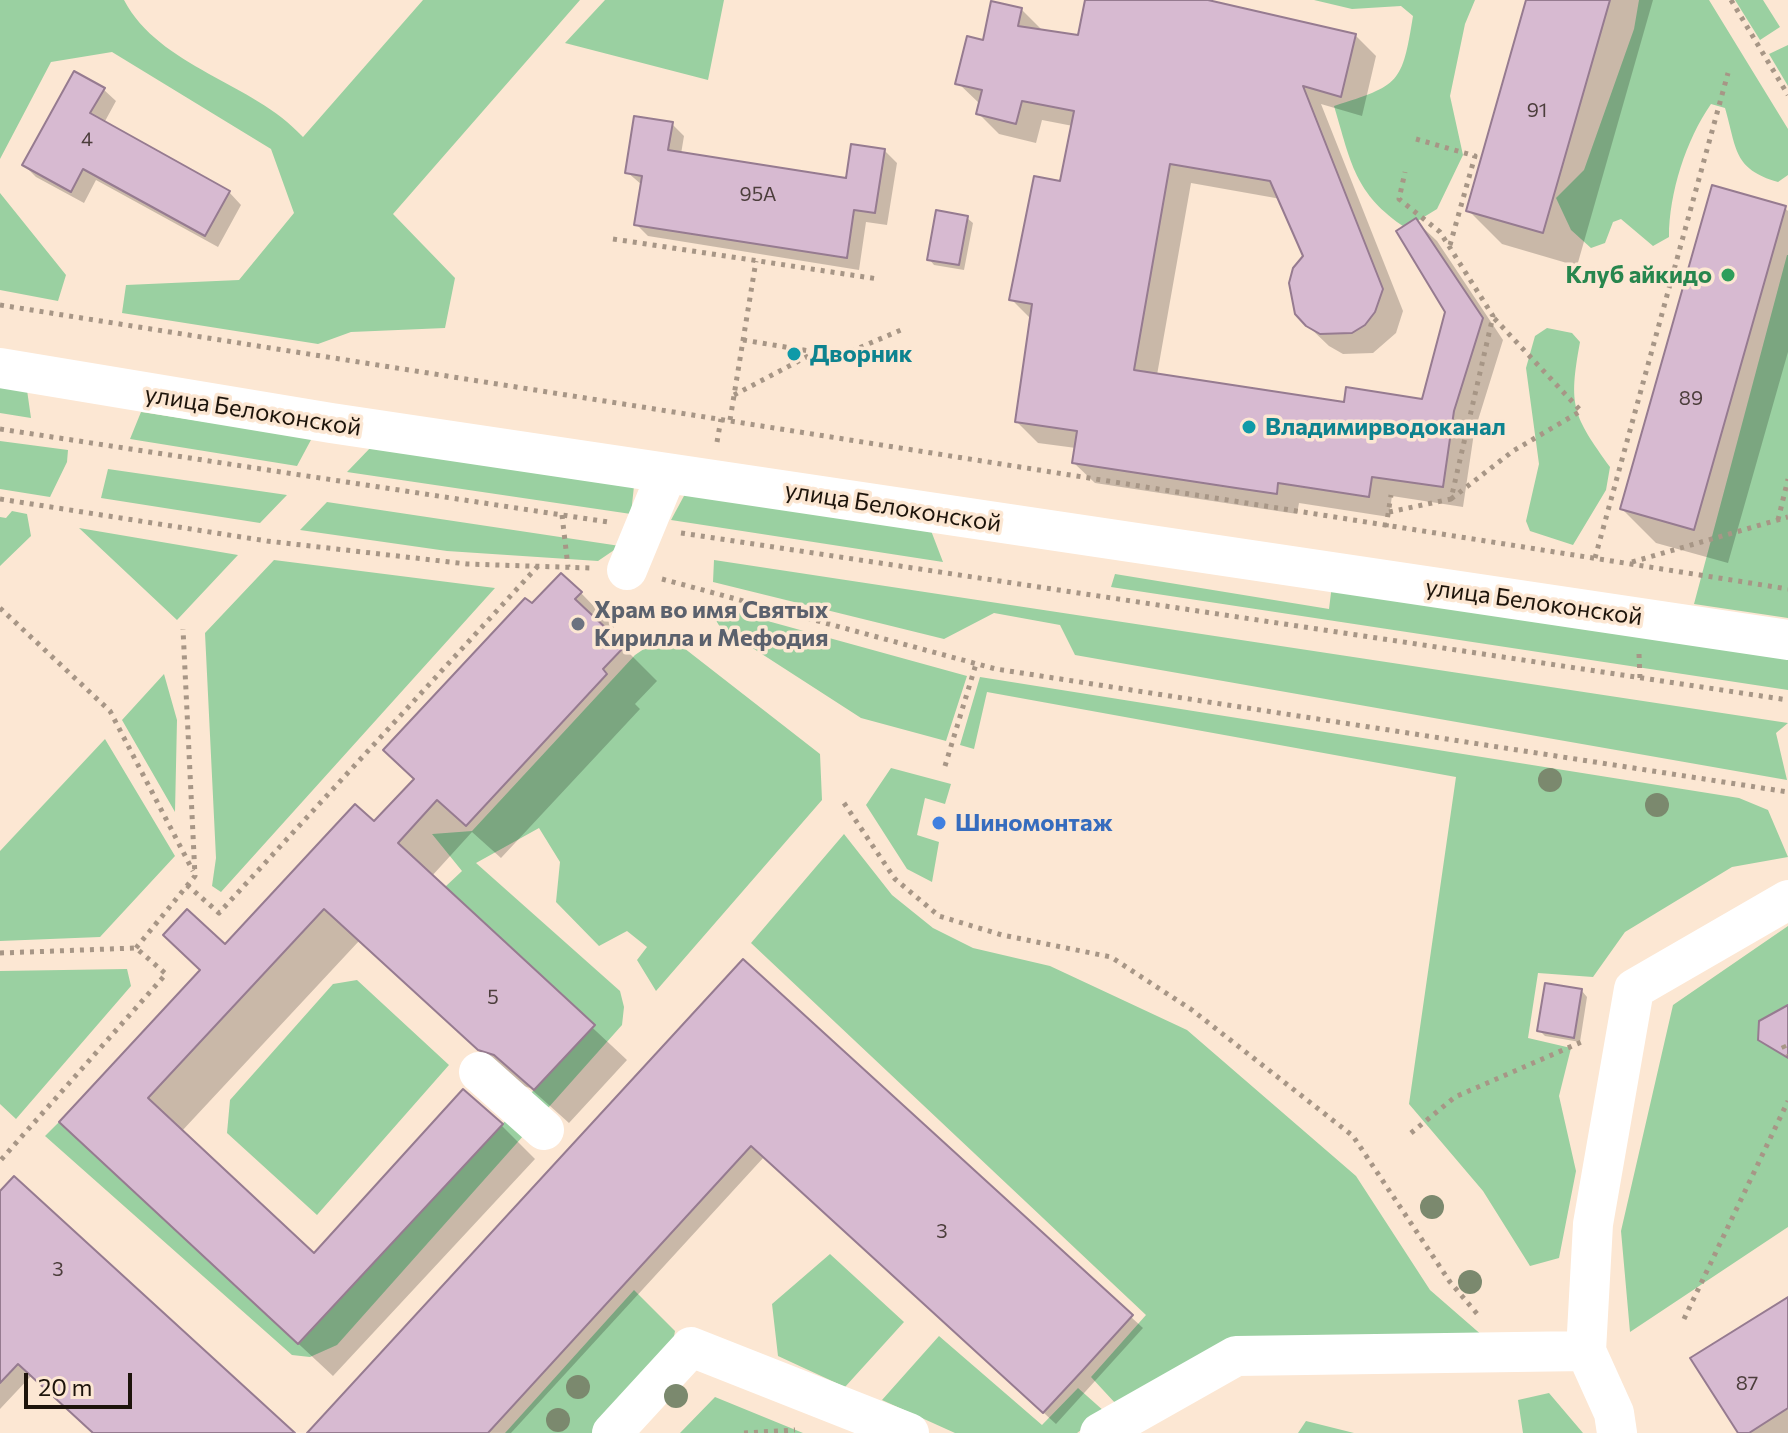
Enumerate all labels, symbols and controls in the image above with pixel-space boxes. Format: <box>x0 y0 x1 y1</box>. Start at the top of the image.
house number: 91 <box>1527 98 1547 122</box>
house number: 4 <box>81 127 93 151</box>
house number: 95А <box>740 182 776 206</box>
place label: Клуб айкидо <box>1565 261 1712 289</box>
marker: Клуб айкидо <box>1719 266 1737 284</box>
place label: Дворник <box>810 340 913 368</box>
marker: Дворник <box>785 345 803 363</box>
street label: улица Белоконской <box>143 380 363 442</box>
house number: 89 <box>1679 386 1703 410</box>
place label: Владимирводоканал <box>1265 413 1506 441</box>
marker: Владимирводоканал <box>1240 418 1258 436</box>
street label: улица Белоконской <box>783 476 1003 538</box>
street label: улица Белоконской <box>1424 573 1644 631</box>
place label: Храм во имя Святых Кирилла и Мефодия <box>594 596 828 652</box>
marker: Храм во имя Святых Кирилла и Мефодия <box>569 615 587 633</box>
place label: Шиномонтаж <box>955 809 1113 837</box>
marker: Шиномонтаж <box>930 814 948 832</box>
house number: 5 <box>487 985 499 1009</box>
house number: 3 <box>936 1219 948 1243</box>
house number: 3 <box>52 1257 64 1281</box>
scale bar <box>28 1357 136 1407</box>
house number: 87 <box>1736 1371 1758 1395</box>
text: 20 m <box>38 1372 92 1401</box>

